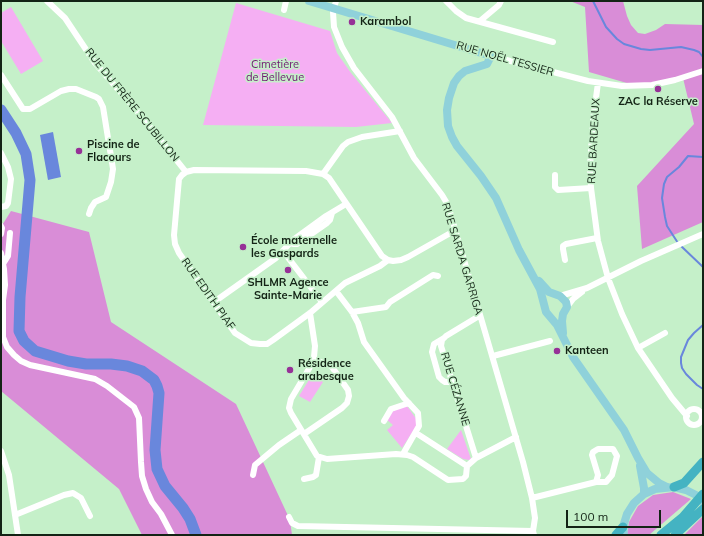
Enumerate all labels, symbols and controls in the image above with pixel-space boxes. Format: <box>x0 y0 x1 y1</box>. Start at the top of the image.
place label: Karambol <box>360 15 411 29</box>
marker: Karambol <box>347 17 357 27</box>
street label: RUE NOËL TESSIER <box>455 39 555 79</box>
street label: RUE DU FRÈRE SCUBILLON <box>82 46 182 164</box>
park label: Cimetière de Bellevue <box>246 58 304 84</box>
marker: ZAC la Réserve <box>653 84 663 94</box>
place label: ZAC la Réserve <box>618 95 698 109</box>
street label: RUE BARDEAUX <box>585 98 603 184</box>
place label: Piscine de Flacours <box>87 138 140 164</box>
marker: Piscine de Flacours <box>74 146 84 156</box>
street label: RUE SARDA GARRIGA <box>439 201 485 317</box>
place label: École maternelle les Gaspards <box>251 234 337 260</box>
marker: École maternelle les Gaspards <box>238 242 248 252</box>
street label: RUE EDITH PIAF <box>178 256 238 332</box>
marker: SHLMR Agence Sainte-Marie <box>283 265 293 275</box>
place label: SHLMR Agence Sainte-Marie <box>247 276 329 302</box>
place label: Kanteen <box>565 344 609 358</box>
marker: Kanteen <box>552 346 562 356</box>
street label: RUE CÉZANNE <box>438 351 472 427</box>
place label: Résidence arabesque <box>298 357 354 383</box>
marker: Résidence arabesque <box>285 365 295 375</box>
scale bar <box>568 502 663 528</box>
text: 100 m <box>573 509 608 524</box>

